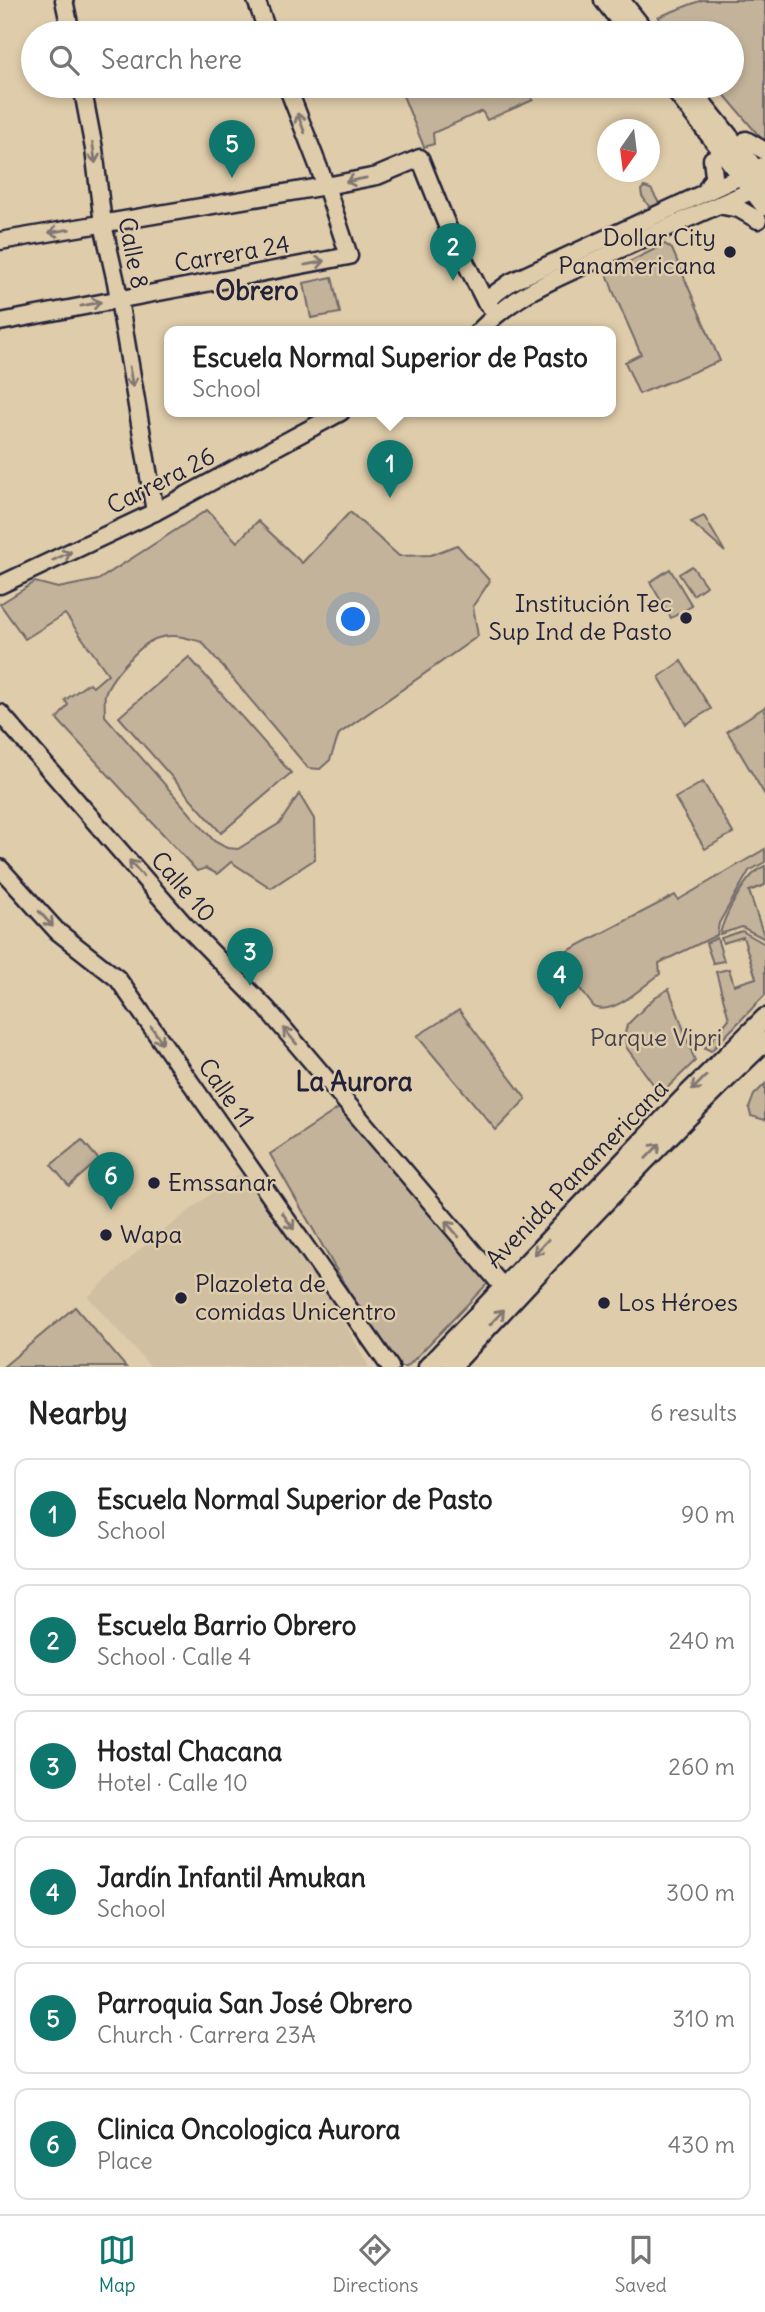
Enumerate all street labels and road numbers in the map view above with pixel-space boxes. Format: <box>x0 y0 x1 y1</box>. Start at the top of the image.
street label: Calle 8 <box>112 214 156 291</box>
street label: Carrera 24 <box>172 228 292 278</box>
street label: Carrera 26 <box>102 440 220 520</box>
street label: Calle 10 <box>145 845 223 928</box>
street label: Calle 11 <box>192 1052 261 1133</box>
street label: Avenida Panamericana <box>479 1073 674 1274</box>

